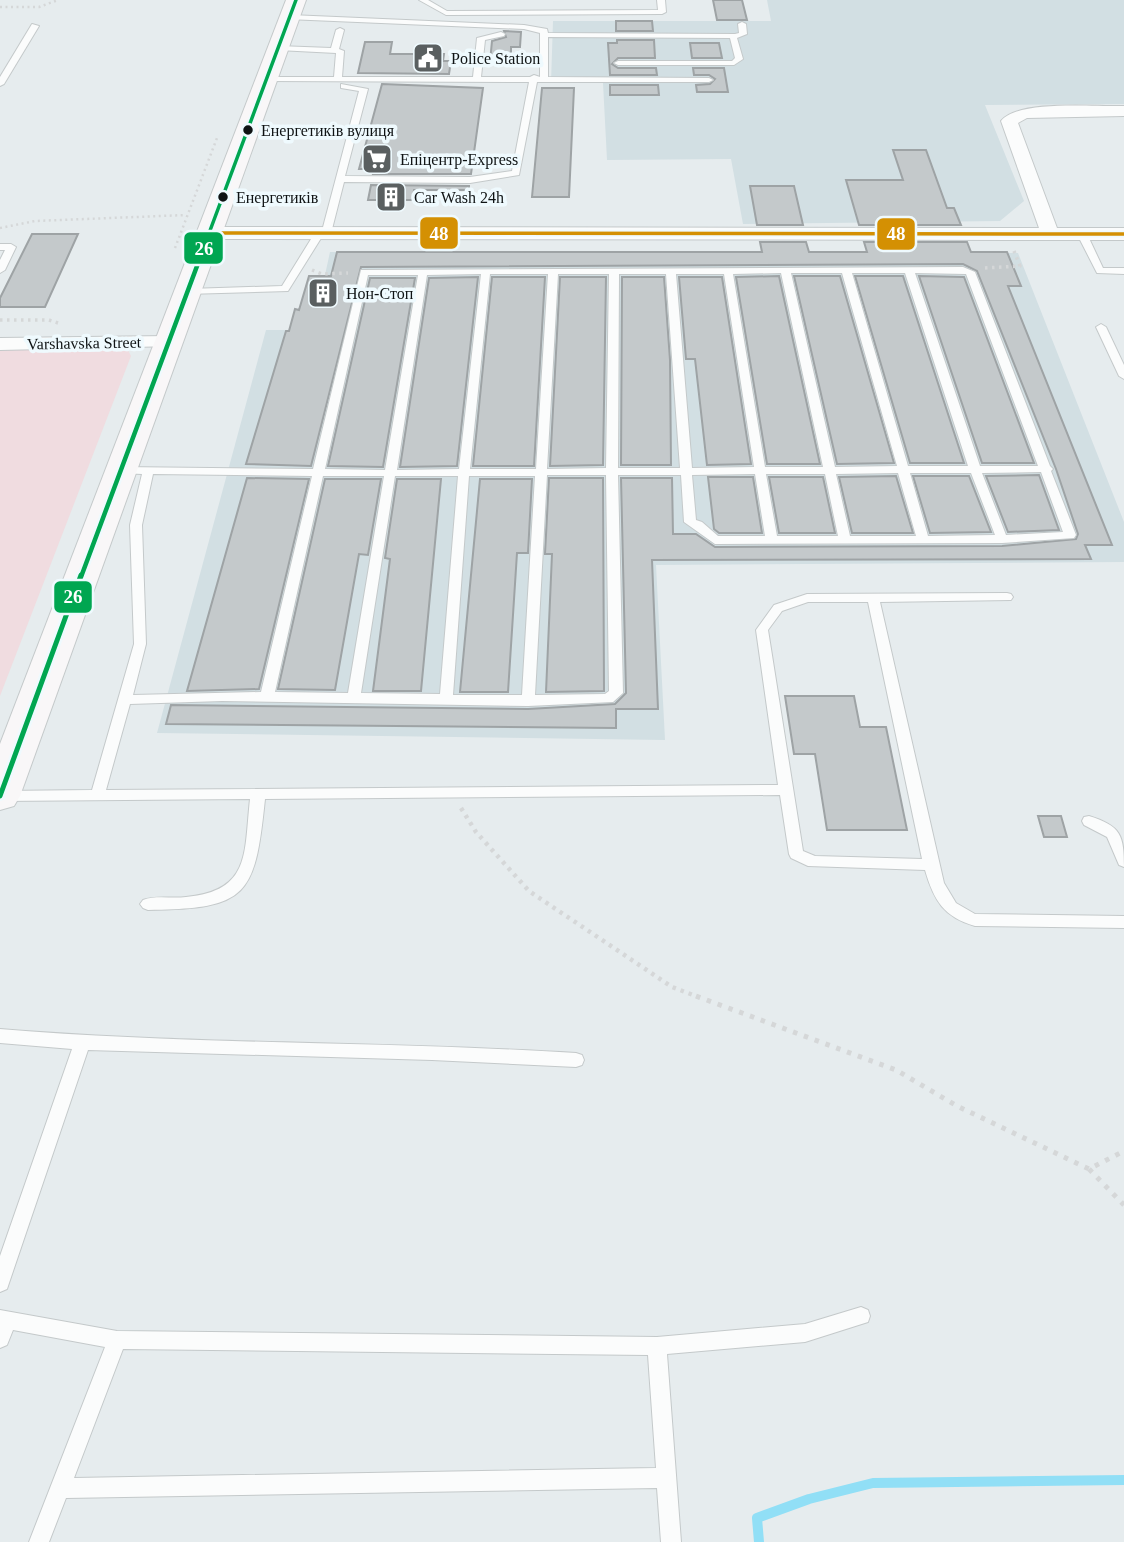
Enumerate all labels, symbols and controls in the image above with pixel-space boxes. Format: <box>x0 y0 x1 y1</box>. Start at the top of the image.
public building icon: Police Station <box>411 41 445 75</box>
place label: Police Station <box>451 50 540 67</box>
place label: Енергетиків вулиця <box>261 122 395 140</box>
marker: Енергетиків вулиця <box>241 123 255 137</box>
supermarket icon: Епіцентр-Express <box>360 142 394 176</box>
place label: Епіцентр-Express <box>400 151 518 169</box>
building icon: Car Wash 24h <box>374 180 408 214</box>
place label: Енергетиків <box>236 189 319 207</box>
place label: Car Wash 24h <box>414 189 504 206</box>
marker: Енергетиків <box>216 190 230 204</box>
line badge: 48 <box>419 216 459 250</box>
line badge: 48 <box>876 217 916 251</box>
text: 48 <box>430 223 449 244</box>
text: 48 <box>887 223 906 244</box>
line badge: 26 <box>183 231 224 265</box>
text: 26 <box>195 238 214 259</box>
building icon: Нон-Стоп <box>306 276 340 310</box>
place label: Нон-Стоп <box>346 285 414 302</box>
street label: Varshavska Street <box>27 333 142 352</box>
line badge: 26 <box>53 580 93 614</box>
text: 26 <box>64 586 83 607</box>

